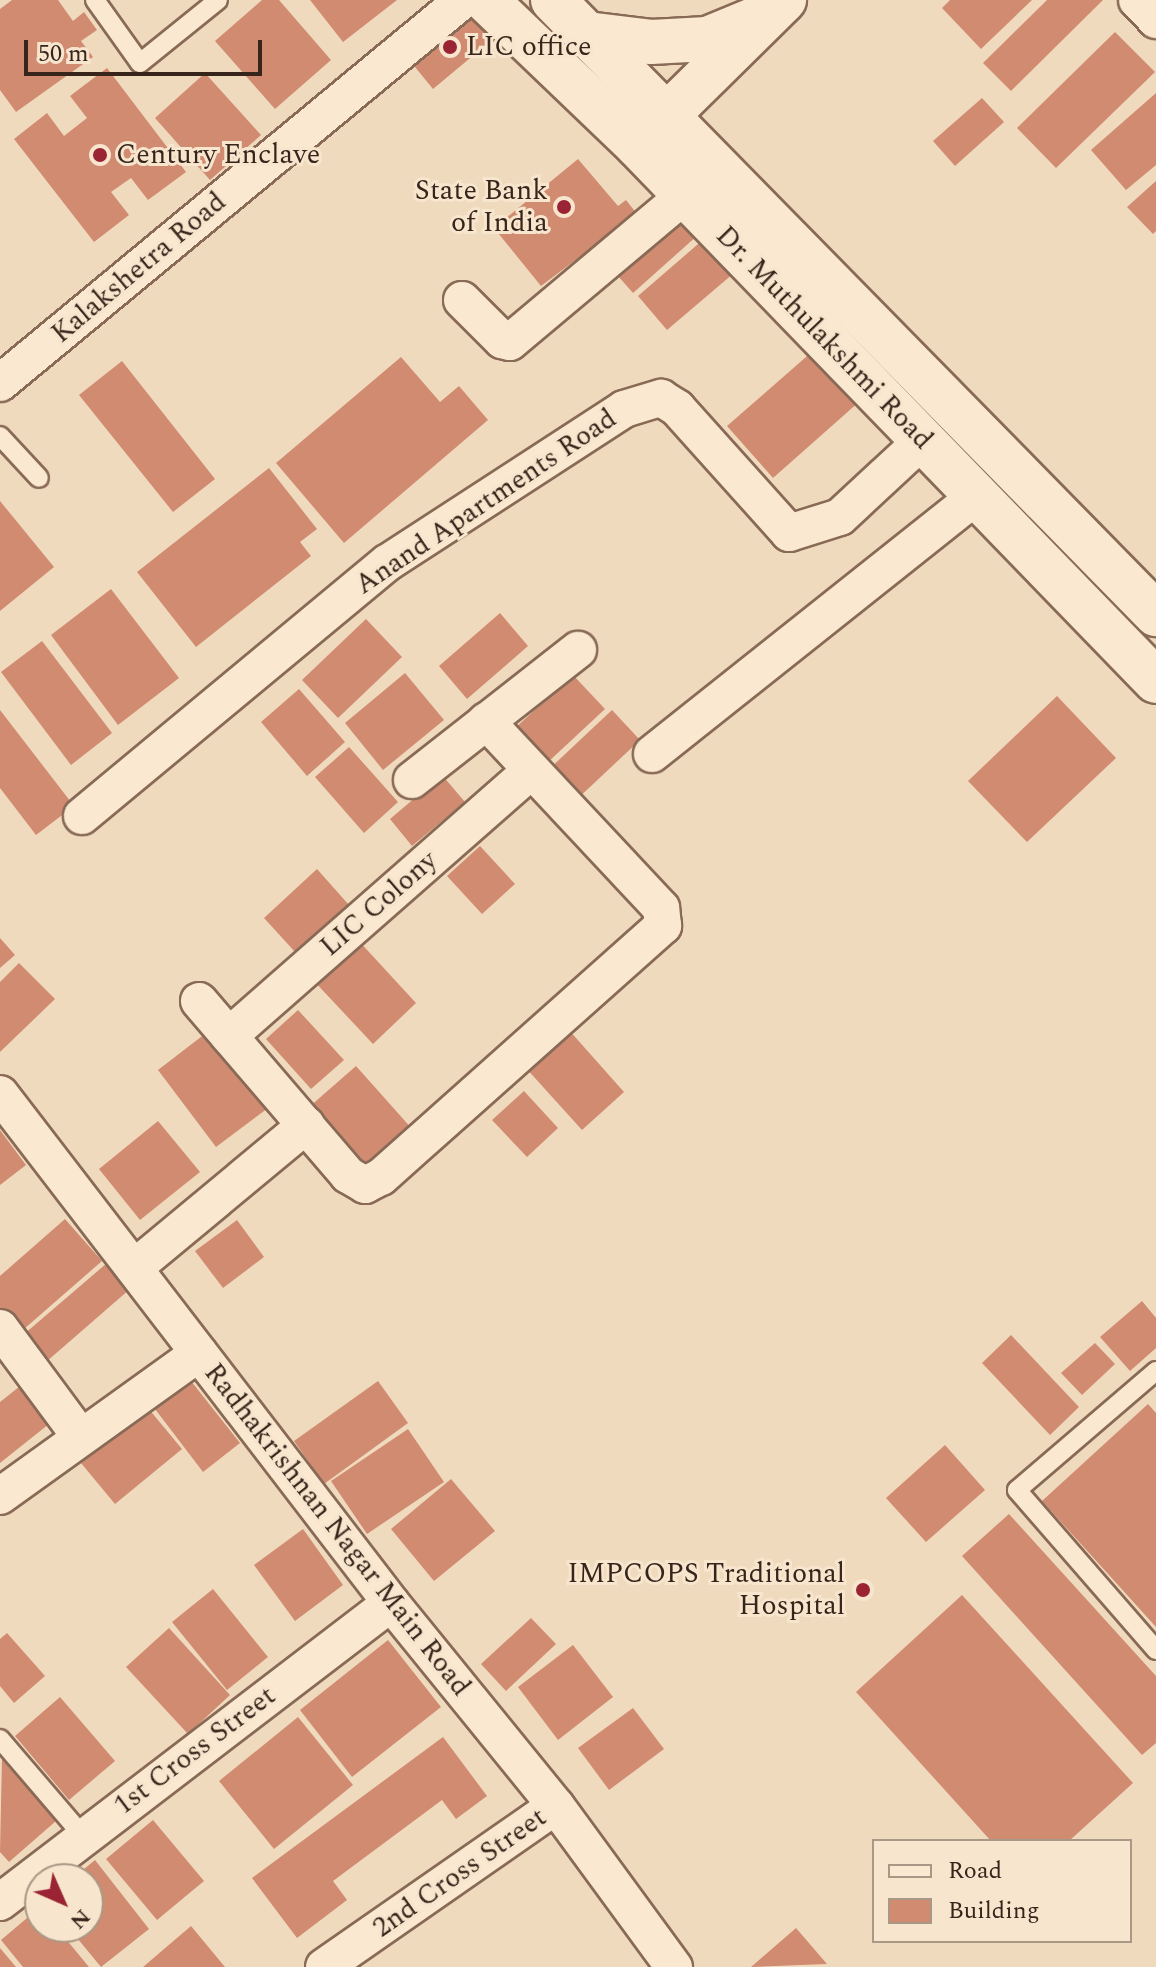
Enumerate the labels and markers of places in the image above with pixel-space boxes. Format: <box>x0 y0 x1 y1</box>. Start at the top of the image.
place label: LIC office <box>466 30 592 64</box>
marker: LIC office <box>441 38 459 56</box>
place label: Century Enclave <box>116 138 320 172</box>
marker: Century Enclave <box>91 146 109 164</box>
place label: State Bank of India <box>415 174 548 240</box>
marker: State Bank of India <box>555 198 573 216</box>
place label: IMPCOPS Traditional Hospital <box>567 1557 845 1623</box>
marker: IMPCOPS Traditional Hospital <box>852 1579 874 1601</box>

